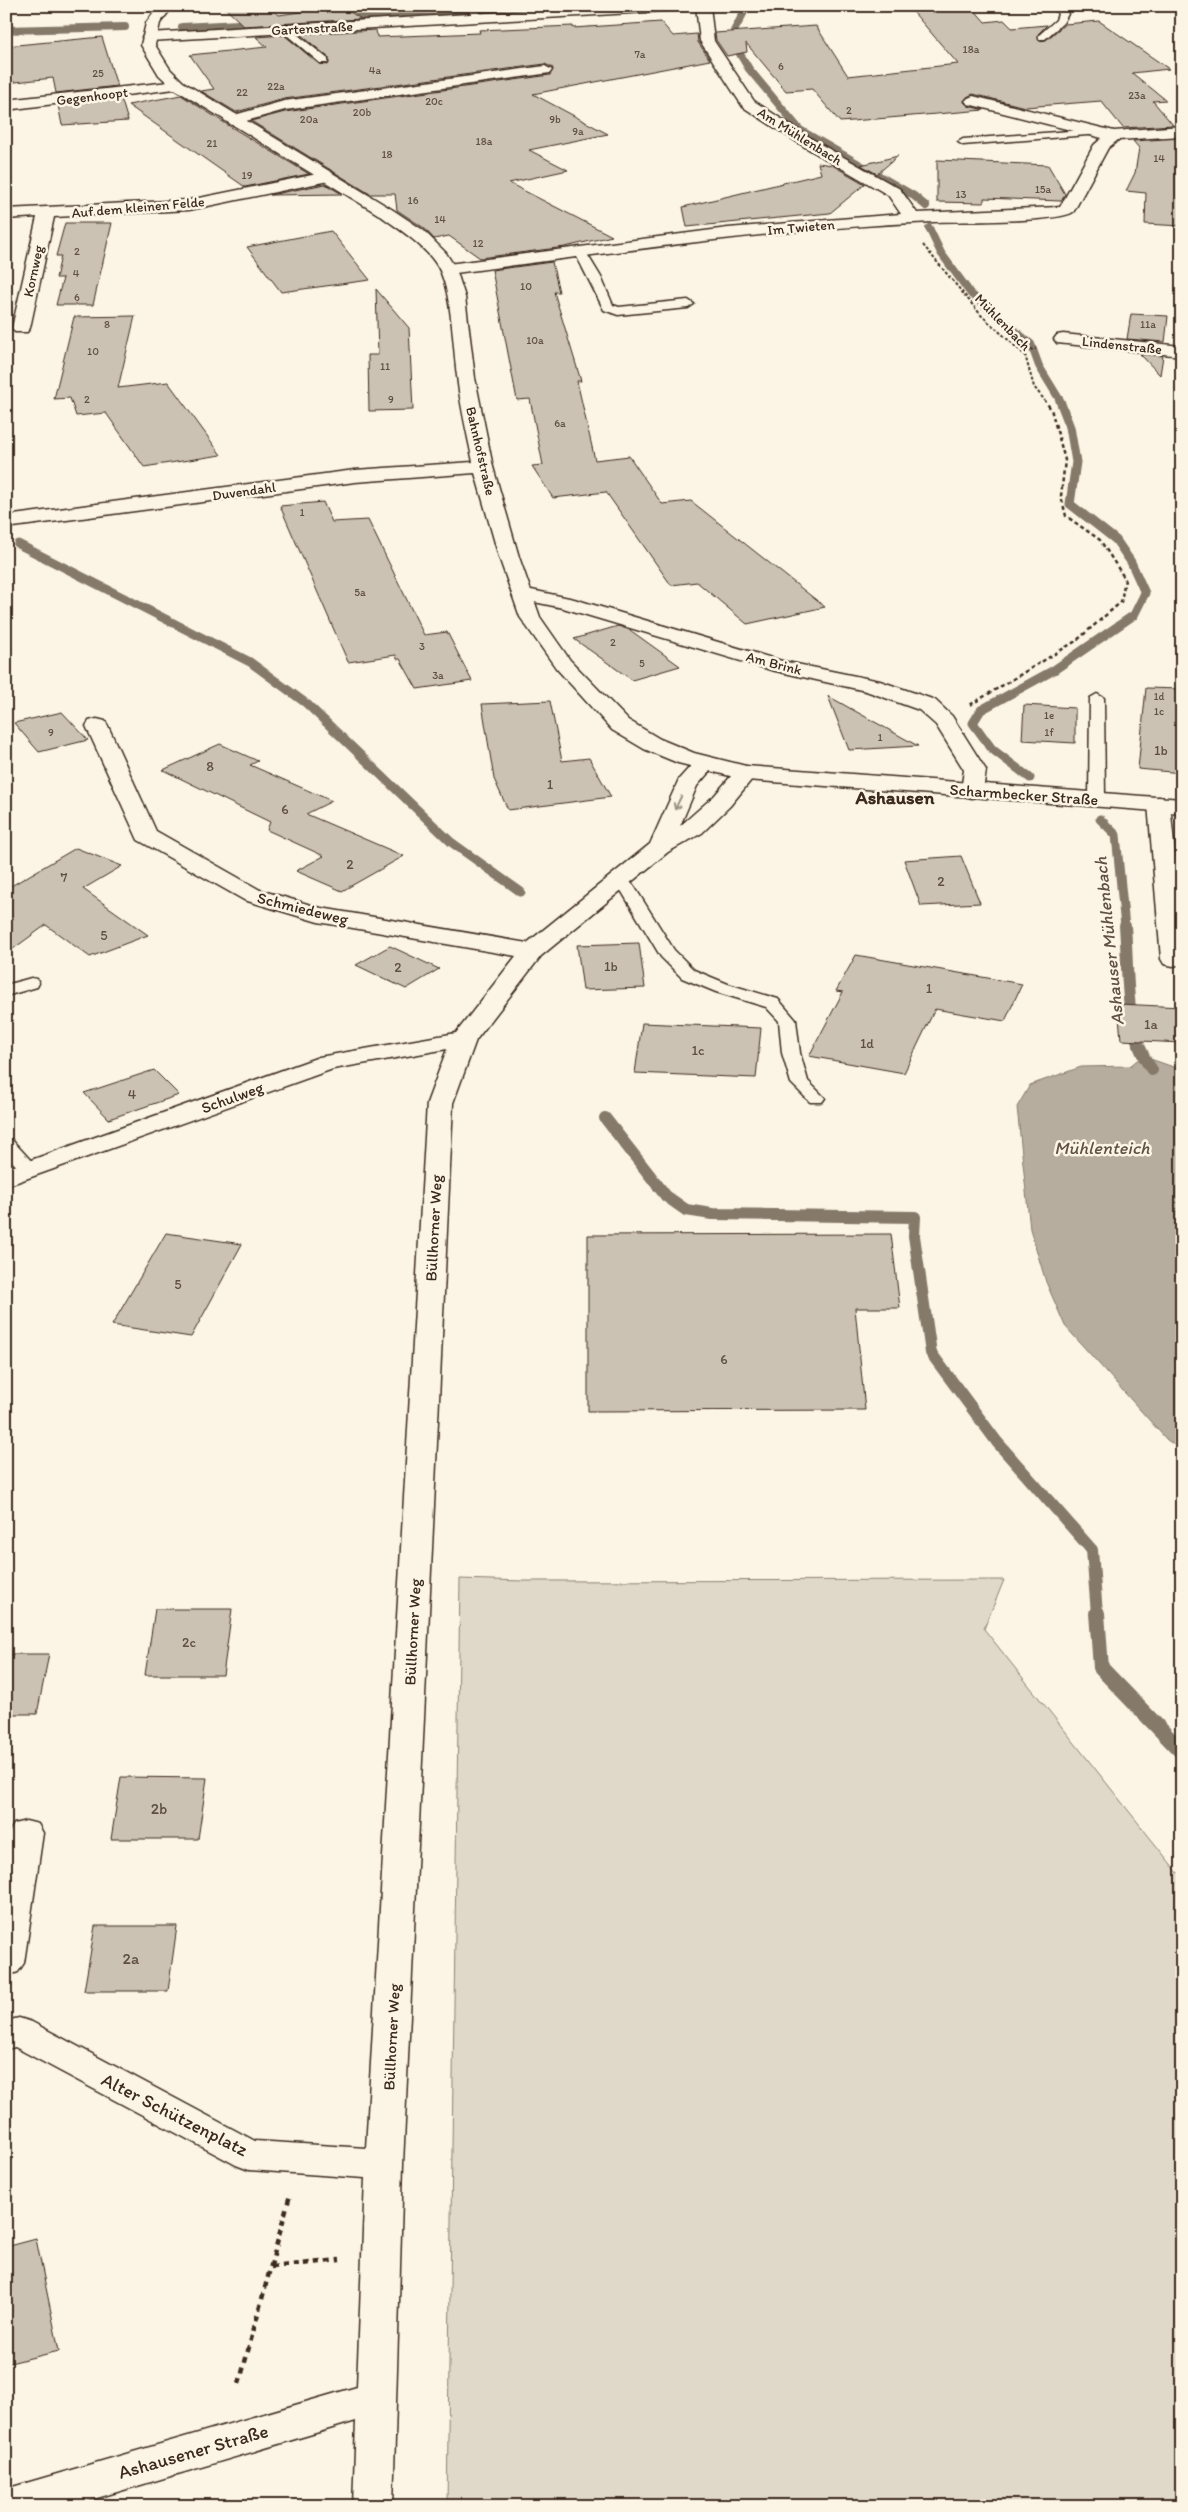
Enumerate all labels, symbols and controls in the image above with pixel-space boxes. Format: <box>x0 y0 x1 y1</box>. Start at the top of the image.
street label: Gartenstraße <box>271 18 354 39</box>
house number: 18a <box>963 43 980 56</box>
house number: 7a <box>634 48 646 61</box>
house number: 6 <box>778 60 784 73</box>
house number: 4a <box>369 64 381 77</box>
house number: 25 <box>92 67 104 80</box>
house number: 22a <box>267 80 285 93</box>
street label: Gegenhoopt <box>55 84 129 109</box>
house number: 22 <box>236 86 248 99</box>
house number: 23a <box>1128 89 1146 102</box>
house number: 20c <box>425 95 443 108</box>
street label: Am Mühlenbach <box>754 104 846 169</box>
house number: 2 <box>846 104 852 117</box>
house number: 20b <box>353 106 371 119</box>
house number: 20a <box>300 113 318 126</box>
house number: 9b <box>549 113 561 126</box>
house number: 9a <box>572 125 584 138</box>
house number: 18a <box>476 135 493 148</box>
house number: 21 <box>207 137 217 150</box>
house number: 18 <box>381 148 393 161</box>
house number: 14 <box>1153 152 1165 165</box>
house number: 19 <box>242 169 253 182</box>
house number: 15a <box>1035 183 1052 196</box>
house number: 13 <box>955 188 967 201</box>
street label: Auf dem kleinen Felde <box>71 193 206 222</box>
house number: 16 <box>408 194 419 207</box>
house number: 14 <box>434 213 446 226</box>
street label: Im Twieten <box>767 216 836 239</box>
house number: 12 <box>473 237 484 250</box>
street label: Kornweg <box>20 243 47 299</box>
house number: 2 <box>74 245 80 258</box>
house number: 4 <box>73 267 80 280</box>
house number: 10 <box>520 280 532 293</box>
street label: Mühlenbach <box>971 290 1034 355</box>
house number: 6 <box>74 291 80 304</box>
house number: 8 <box>104 318 110 331</box>
house number: 11a <box>1140 318 1156 331</box>
street label: Lindenstraße <box>1081 333 1163 358</box>
house number: 10a <box>526 334 544 347</box>
house number: 10 <box>87 345 99 358</box>
house number: 11 <box>380 360 390 373</box>
house number: 2 <box>84 393 90 406</box>
house number: 9 <box>388 393 394 406</box>
street label: Bahnhofstraße <box>462 405 499 498</box>
house number: 6a <box>554 417 566 430</box>
street label: Duvendahl <box>211 479 277 504</box>
house number: 1 <box>299 506 305 519</box>
house number: 5a <box>354 586 366 599</box>
house number: 2 <box>610 636 616 649</box>
house number: 3 <box>419 640 425 653</box>
street label: Am Brink <box>744 648 804 679</box>
house number: 5 <box>639 657 645 670</box>
house number: 3a <box>432 669 444 682</box>
house number: 1d <box>1153 690 1165 703</box>
house number: 1c <box>1154 705 1164 718</box>
house number: 1e <box>1044 709 1054 722</box>
house number: 9 <box>48 726 54 739</box>
house number: 1f <box>1044 726 1054 739</box>
house number: 1 <box>877 731 883 744</box>
house number: 1b <box>1154 742 1168 759</box>
house number: 8 <box>206 758 214 775</box>
house number: 1 <box>547 776 554 793</box>
street label: Scharmbecker Straße <box>949 780 1099 809</box>
district label: Ashausen <box>854 786 935 809</box>
one-way arrow <box>672 795 682 810</box>
house number: 6 <box>281 801 289 818</box>
water label: Ashauser Mühlenbach <box>1089 855 1129 1026</box>
house number: 2 <box>346 856 354 873</box>
house number: 7 <box>61 869 68 886</box>
house number: 2 <box>937 873 945 890</box>
street label: Schmiedeweg <box>255 888 351 929</box>
house number: 5 <box>100 927 108 944</box>
house number: 1b <box>604 958 618 975</box>
house number: 2 <box>394 959 402 976</box>
house number: 1 <box>926 980 933 997</box>
house number: 1a <box>1144 1016 1159 1033</box>
house number: 1d <box>860 1035 874 1052</box>
house number: 1c <box>691 1042 705 1059</box>
street label: Schulweg <box>199 1077 267 1117</box>
house number: 4 <box>128 1086 137 1103</box>
water label: Mühlenteich <box>1054 1137 1150 1159</box>
street label: Büllhorner Weg <box>421 1173 446 1282</box>
house number: 5 <box>174 1276 182 1293</box>
house number: 6 <box>720 1351 728 1368</box>
street label: Büllhorner Weg <box>400 1577 425 1686</box>
house number: 2c <box>182 1634 196 1651</box>
house number: 2b <box>151 1799 167 1818</box>
house number: 2a <box>123 1949 140 1968</box>
street label: Büllhorner Weg <box>379 1982 404 2091</box>
street label: Alter Schützenplatz <box>98 2068 252 2161</box>
street label: Ashausener Straße <box>115 2419 271 2484</box>

